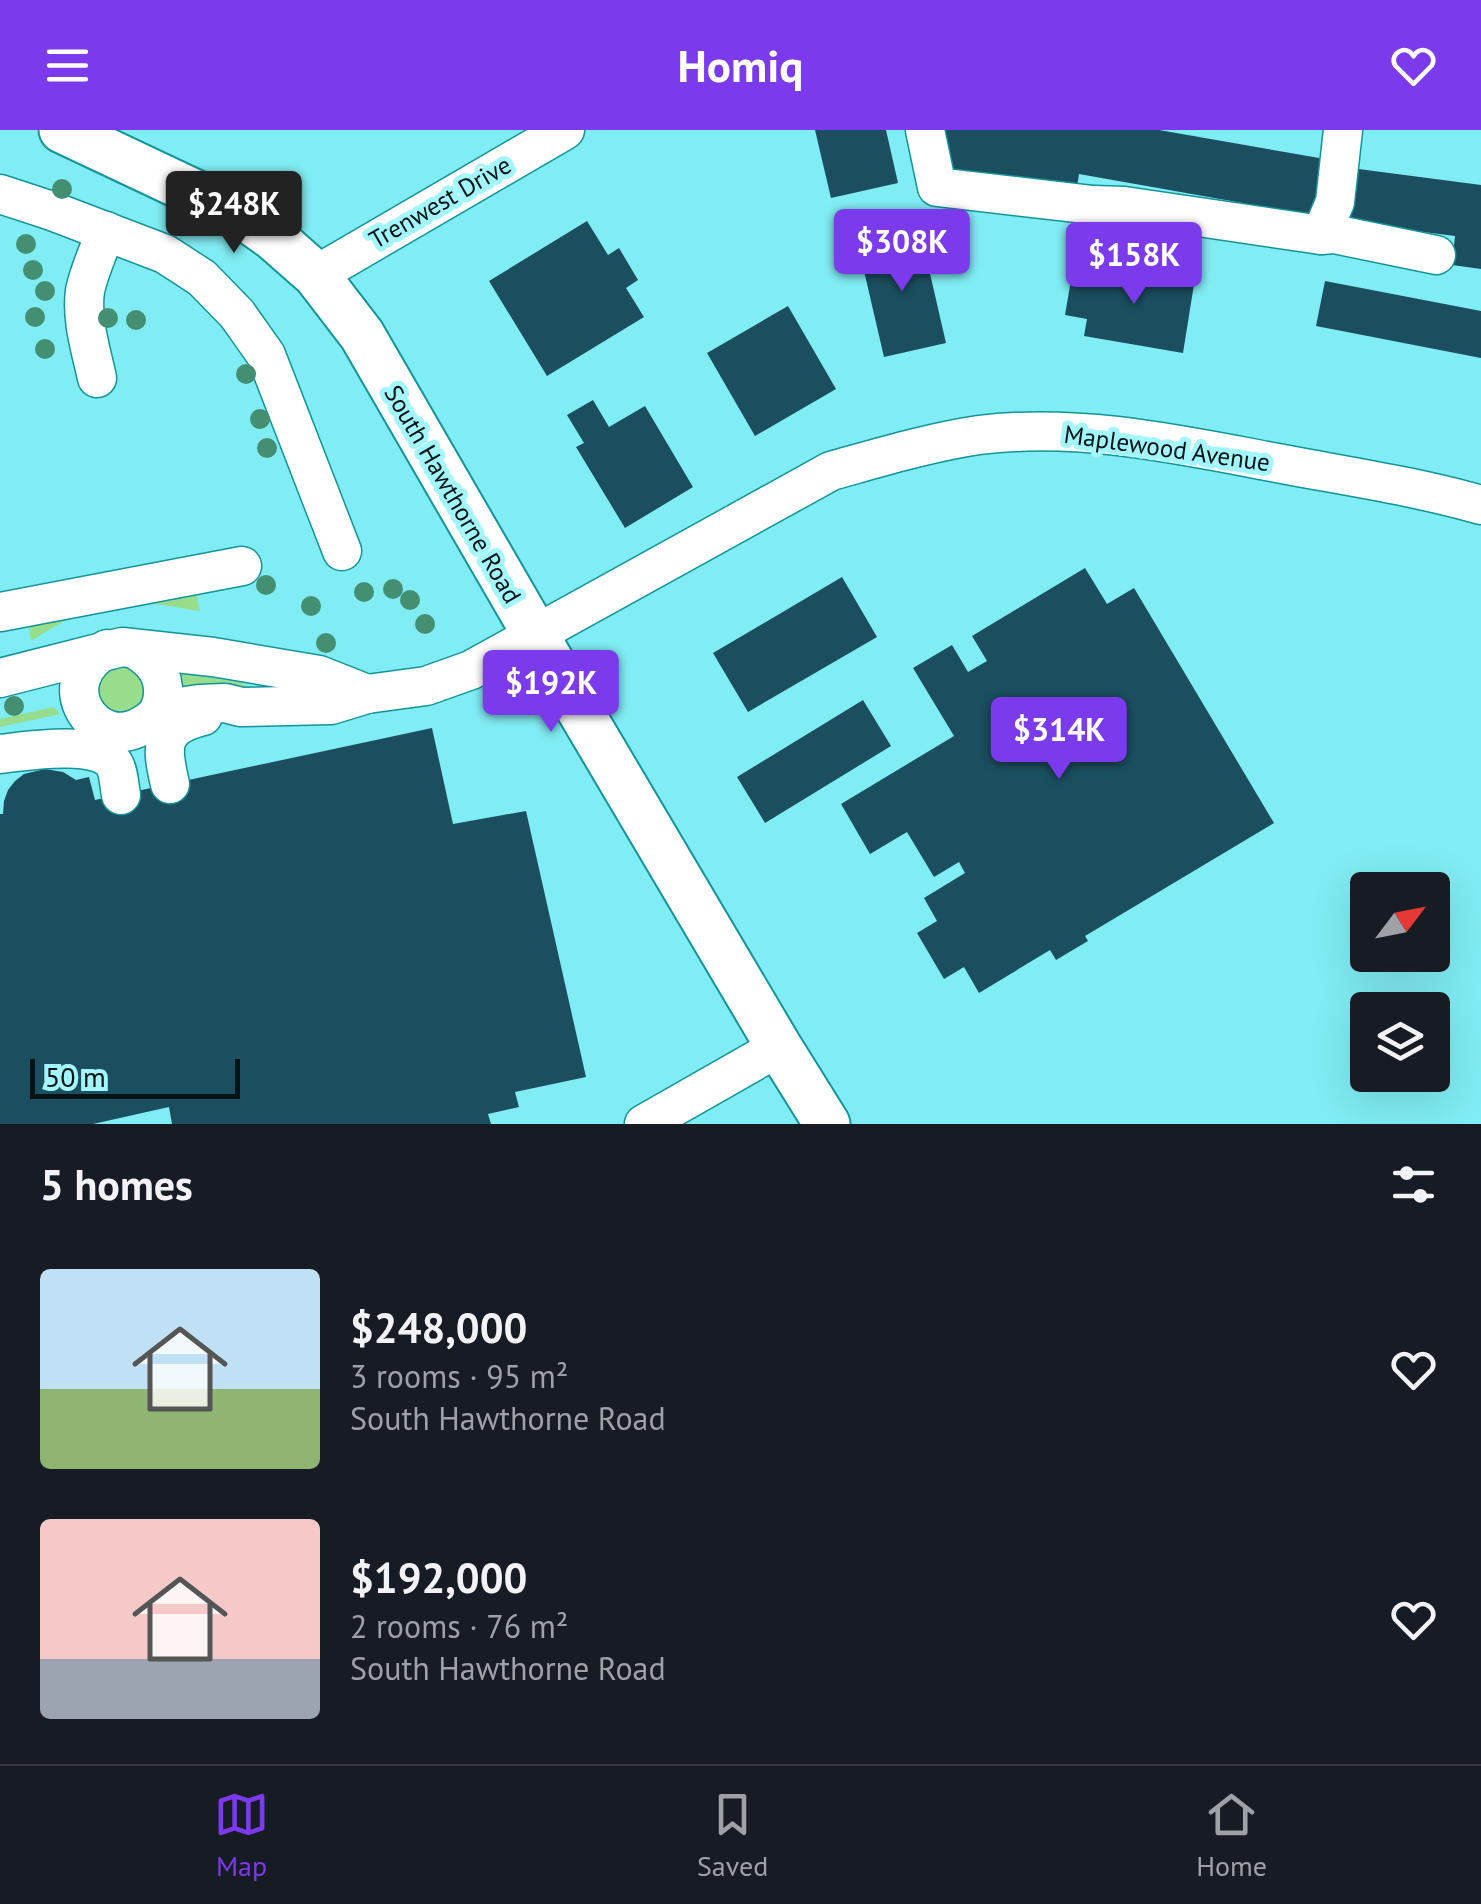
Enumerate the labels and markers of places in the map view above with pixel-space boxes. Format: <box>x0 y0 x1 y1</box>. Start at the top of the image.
pin: $248K <box>164 171 304 256</box>
pin: $308K <box>832 209 972 294</box>
pin: $158K <box>1064 222 1204 307</box>
pin: $192K <box>481 650 621 735</box>
pin: $314K <box>989 697 1129 782</box>

